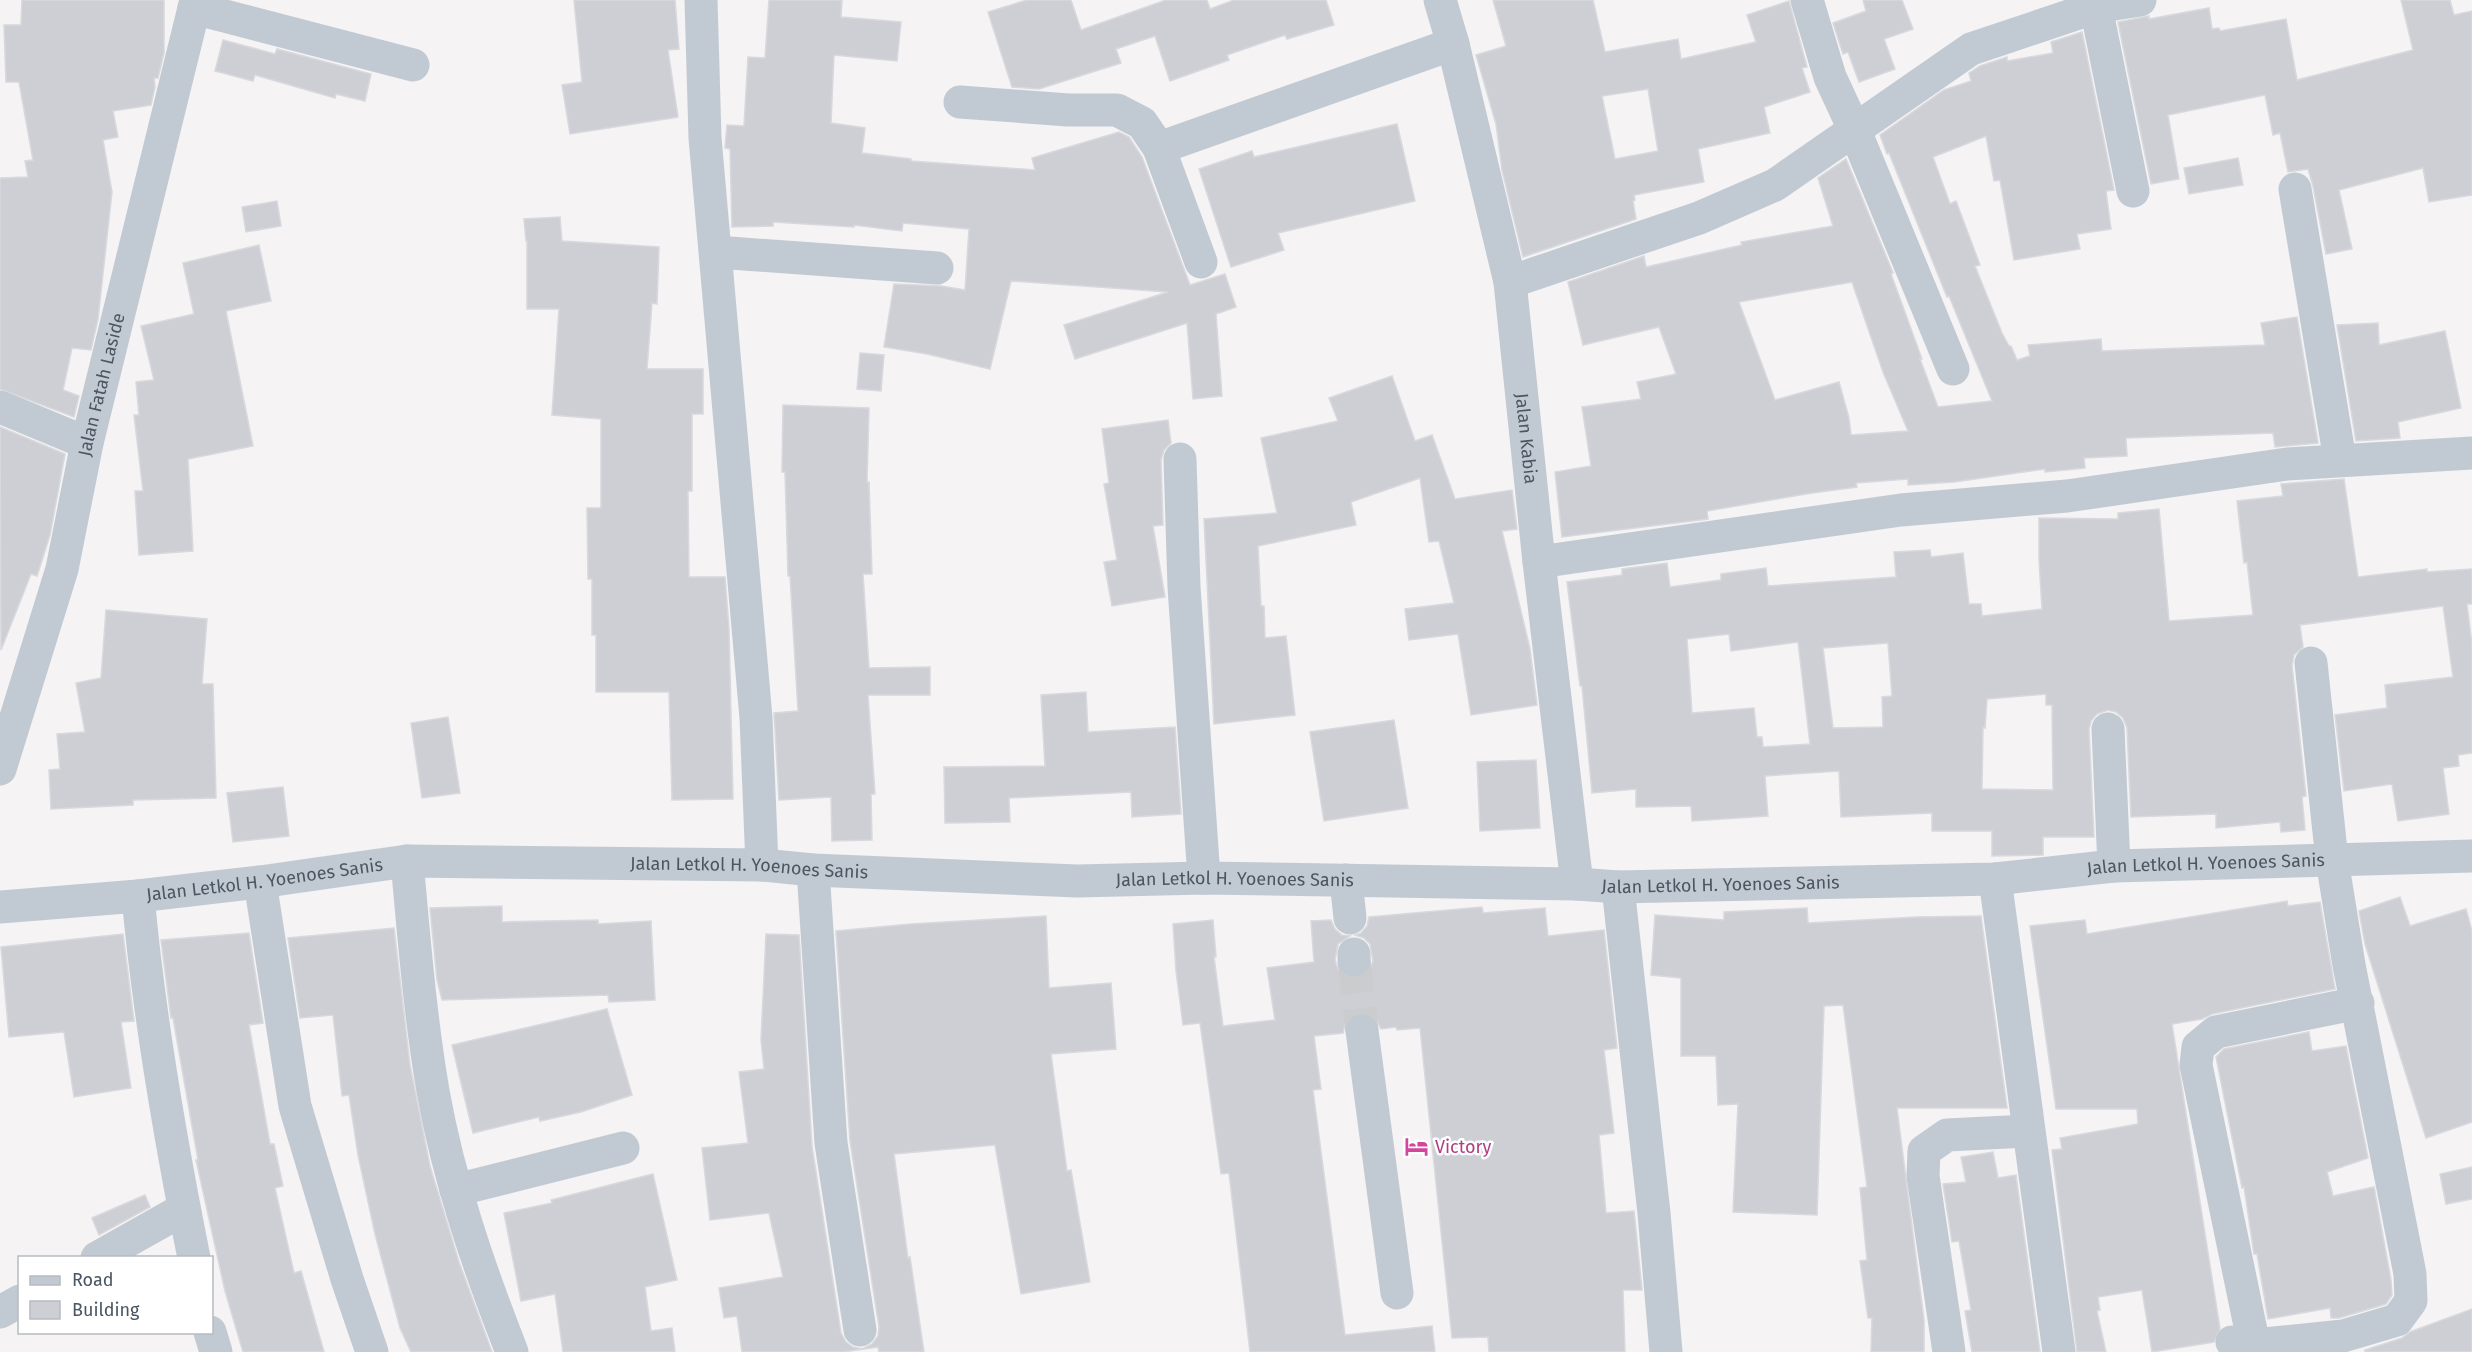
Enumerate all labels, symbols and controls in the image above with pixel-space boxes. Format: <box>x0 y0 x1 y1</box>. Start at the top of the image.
street label: Jalan Fatah Laside <box>74 311 130 458</box>
street label: Jalan Kabia <box>1511 392 1542 485</box>
street label: Jalan Letkol H. Yoenoes Sanis <box>2086 849 2325 880</box>
street label: Jalan Letkol H. Yoenoes Sanis <box>630 853 869 883</box>
street label: Jalan Letkol H. Yoenoes Sanis <box>145 854 384 906</box>
street label: Jalan Letkol H. Yoenoes Sanis <box>1115 867 1354 891</box>
street label: Jalan Letkol H. Yoenoes Sanis <box>1601 871 1840 898</box>
hotel icon: Victory <box>1404 1134 1430 1160</box>
place label: Victory <box>1435 1136 1491 1158</box>
legend <box>18 1256 213 1334</box>
text: Road <box>72 1269 114 1291</box>
text: Building <box>72 1299 140 1321</box>

